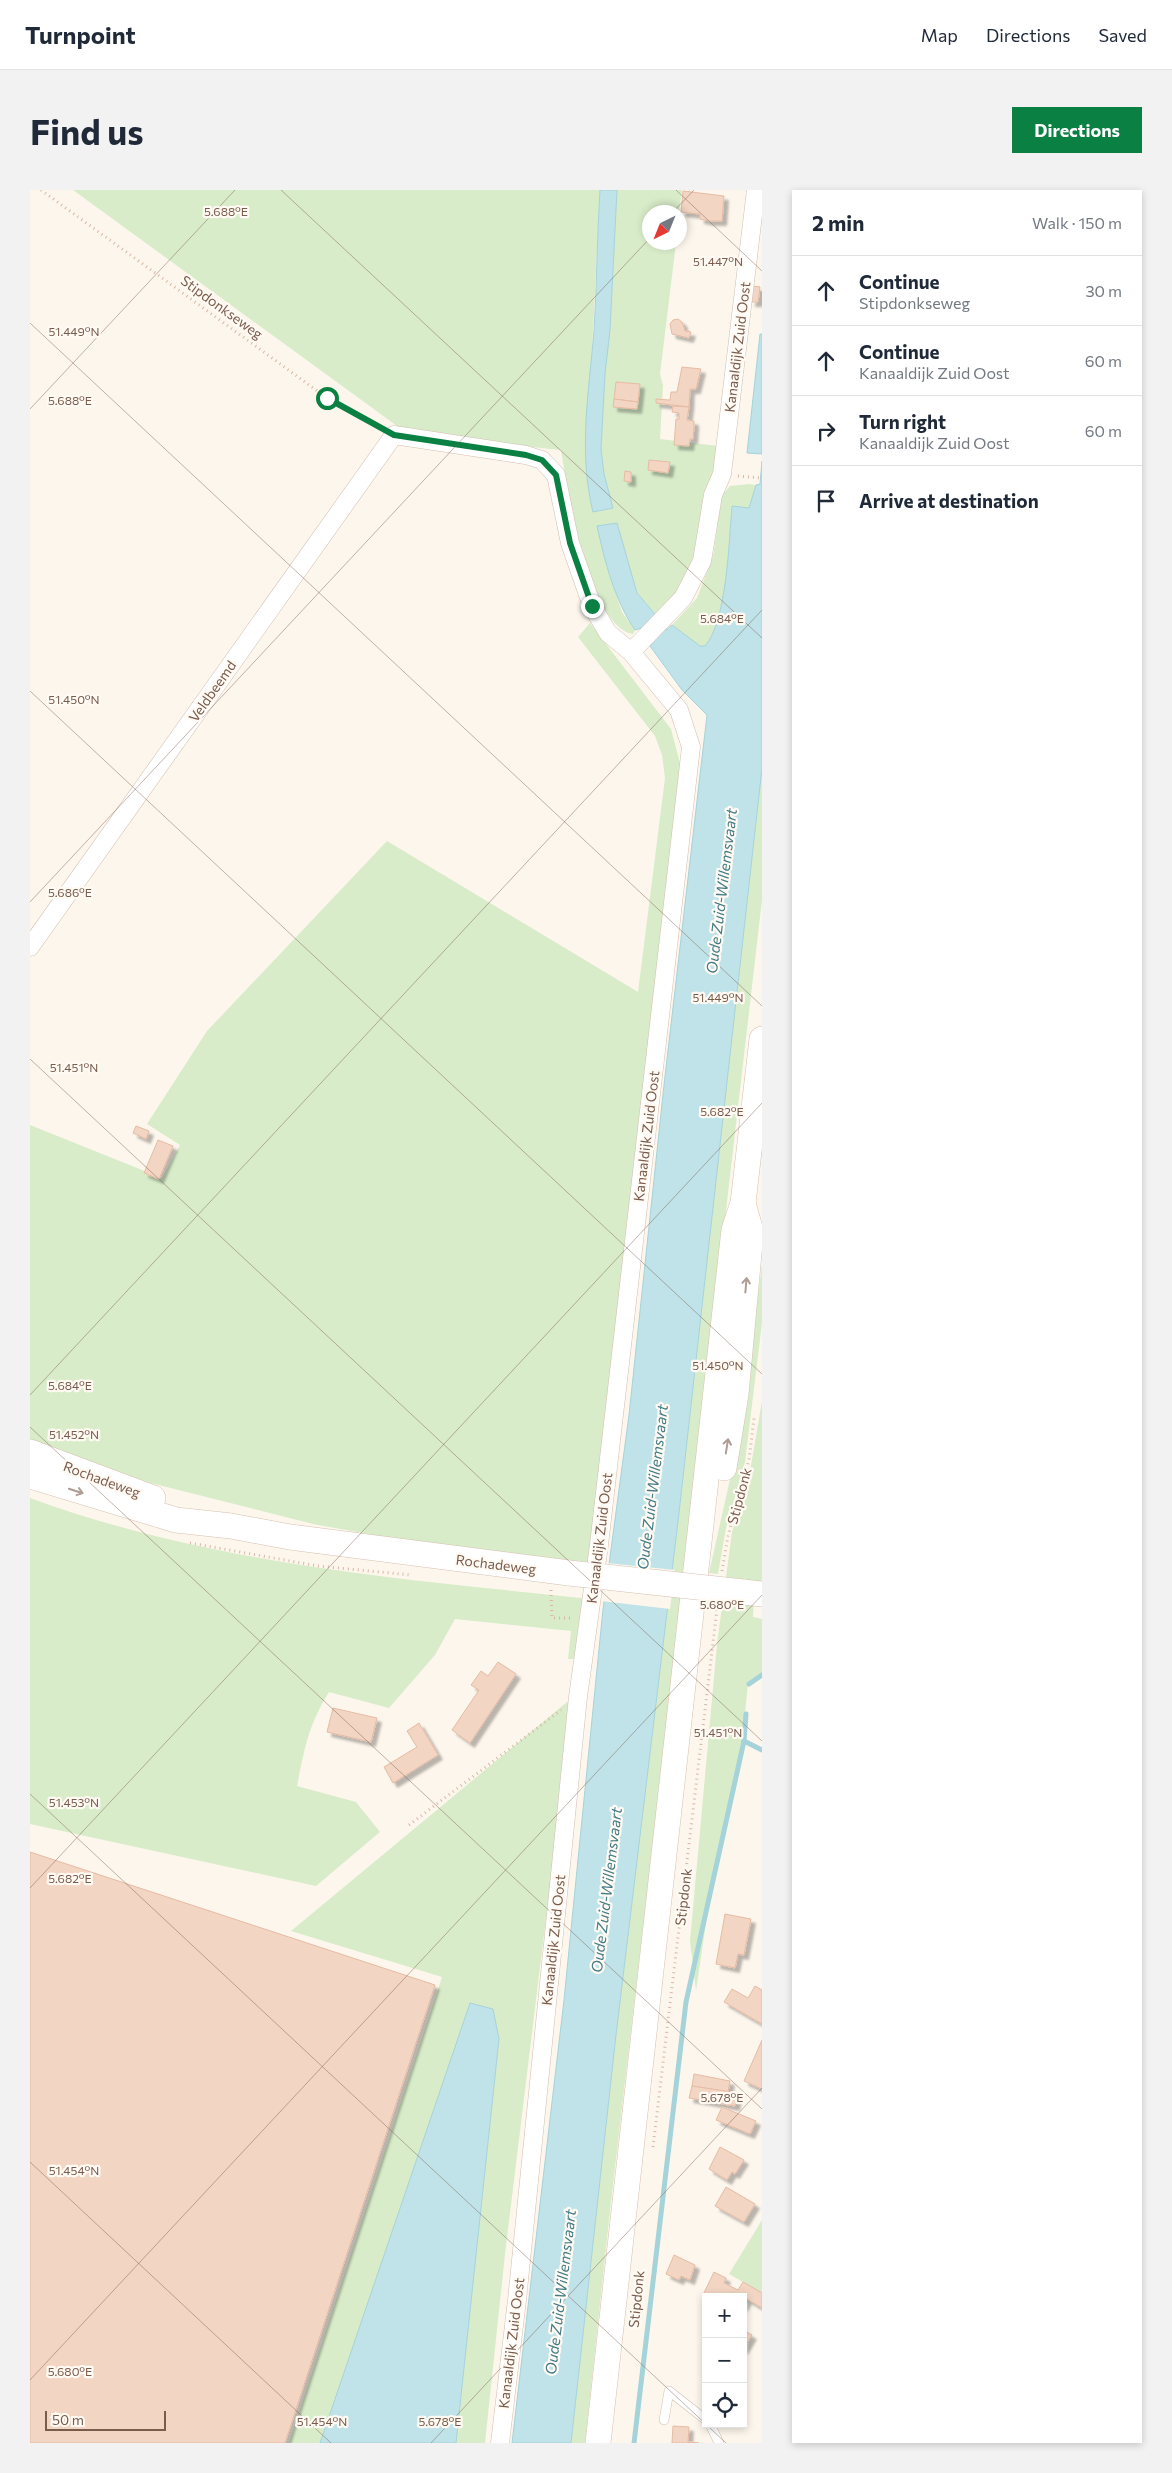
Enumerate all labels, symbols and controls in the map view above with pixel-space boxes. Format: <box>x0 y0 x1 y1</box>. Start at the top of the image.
text: Turnpoint <box>25 20 136 49</box>
text: Map <box>921 24 958 46</box>
text: Directions <box>986 24 1070 46</box>
text: Saved <box>1098 24 1147 46</box>
button: Directions <box>1012 107 1142 153</box>
text: Find us <box>30 109 144 152</box>
text: 5.688°E <box>204 204 248 218</box>
north arrow <box>642 205 687 250</box>
text: 2 min <box>812 210 864 235</box>
text: Walk · 150 m <box>1032 213 1122 232</box>
text: 51.447°N <box>693 254 743 268</box>
text: Continue <box>859 270 939 293</box>
street label: Stipdonkseweg <box>178 272 267 343</box>
icon: ahead <box>812 277 840 305</box>
street label: Kanaaldijk Zuid Oost <box>721 280 753 413</box>
text: 30 m <box>1085 281 1122 300</box>
text: Stipdonkseweg <box>859 293 970 312</box>
text: 51.449°N <box>48 324 100 338</box>
text: Continue <box>859 340 939 363</box>
icon: ahead <box>812 347 840 375</box>
text: 60 m <box>1085 351 1122 370</box>
text: Kanaaldijk Zuid Oost <box>859 363 1010 382</box>
route start <box>316 387 339 410</box>
text: 5.688°E <box>48 393 92 407</box>
text: Turn right <box>859 410 946 433</box>
icon: right <box>812 417 840 445</box>
text: 60 m <box>1085 421 1122 440</box>
text: Kanaaldijk Zuid Oost <box>859 433 1010 452</box>
icon: arrive <box>812 487 840 515</box>
text: Arrive at destination <box>859 489 1039 512</box>
route end <box>581 595 604 618</box>
text: 5.684°E <box>700 611 744 625</box>
street label: Veldbeemd <box>185 657 239 725</box>
text: 51.450°N <box>48 692 100 706</box>
water label: Oude Zuid-Willemsvaart <box>702 807 740 975</box>
text: 5.686°E <box>48 885 92 899</box>
text: 51.449°N <box>692 990 744 1004</box>
text: 51.451°N <box>50 1060 98 1074</box>
street label: Kanaaldijk Zuid Oost <box>630 1069 662 1202</box>
text: 5.682°E <box>700 1104 744 1118</box>
one-way arrow <box>742 1277 751 1293</box>
text: 51.450°N <box>692 1358 744 1372</box>
text: 5.684°E <box>48 1378 92 1392</box>
water label: Oude Zuid-Willemsvaart <box>633 1403 671 1571</box>
text: 51.452°N <box>49 1427 99 1441</box>
one-way arrow <box>723 1439 733 1455</box>
street label: Rochadeweg <box>61 1457 143 1501</box>
street label: Stipdonk <box>723 1466 755 1526</box>
street label: Kanaaldijk Zuid Oost <box>583 1471 615 1604</box>
one-way arrow <box>68 1487 84 1496</box>
street label: Rochadeweg <box>455 1551 538 1577</box>
text: 5.680°E <box>700 1597 744 1611</box>
text: 51.451°N <box>694 1725 742 1739</box>
text: 51.453°N <box>49 1795 99 1809</box>
water label: Oude Zuid-Willemsvaart <box>587 1806 625 1974</box>
street label: Stipdonk <box>671 1867 695 1927</box>
text: 5.682°E <box>48 1871 92 1885</box>
street label: Kanaaldijk Zuid Oost <box>538 1873 568 2006</box>
text: 5.678°E <box>701 2090 743 2104</box>
text: 51.454°N <box>49 2163 99 2177</box>
water label: Oude Zuid-Willemsvaart <box>541 2208 579 2376</box>
street label: Stipdonk <box>625 2269 648 2329</box>
street label: Kanaaldijk Zuid Oost <box>495 2276 527 2409</box>
map controls <box>702 2293 747 2428</box>
button: + <box>702 2293 747 2338</box>
button: − <box>702 2338 747 2383</box>
text: 5.680°E <box>48 2364 92 2378</box>
button: locate <box>702 2383 747 2428</box>
scale bar <box>45 2408 166 2431</box>
text: 50 m <box>52 2411 84 2428</box>
text: 51.454°N <box>297 2414 347 2428</box>
text: 5.678°E <box>419 2414 461 2428</box>

